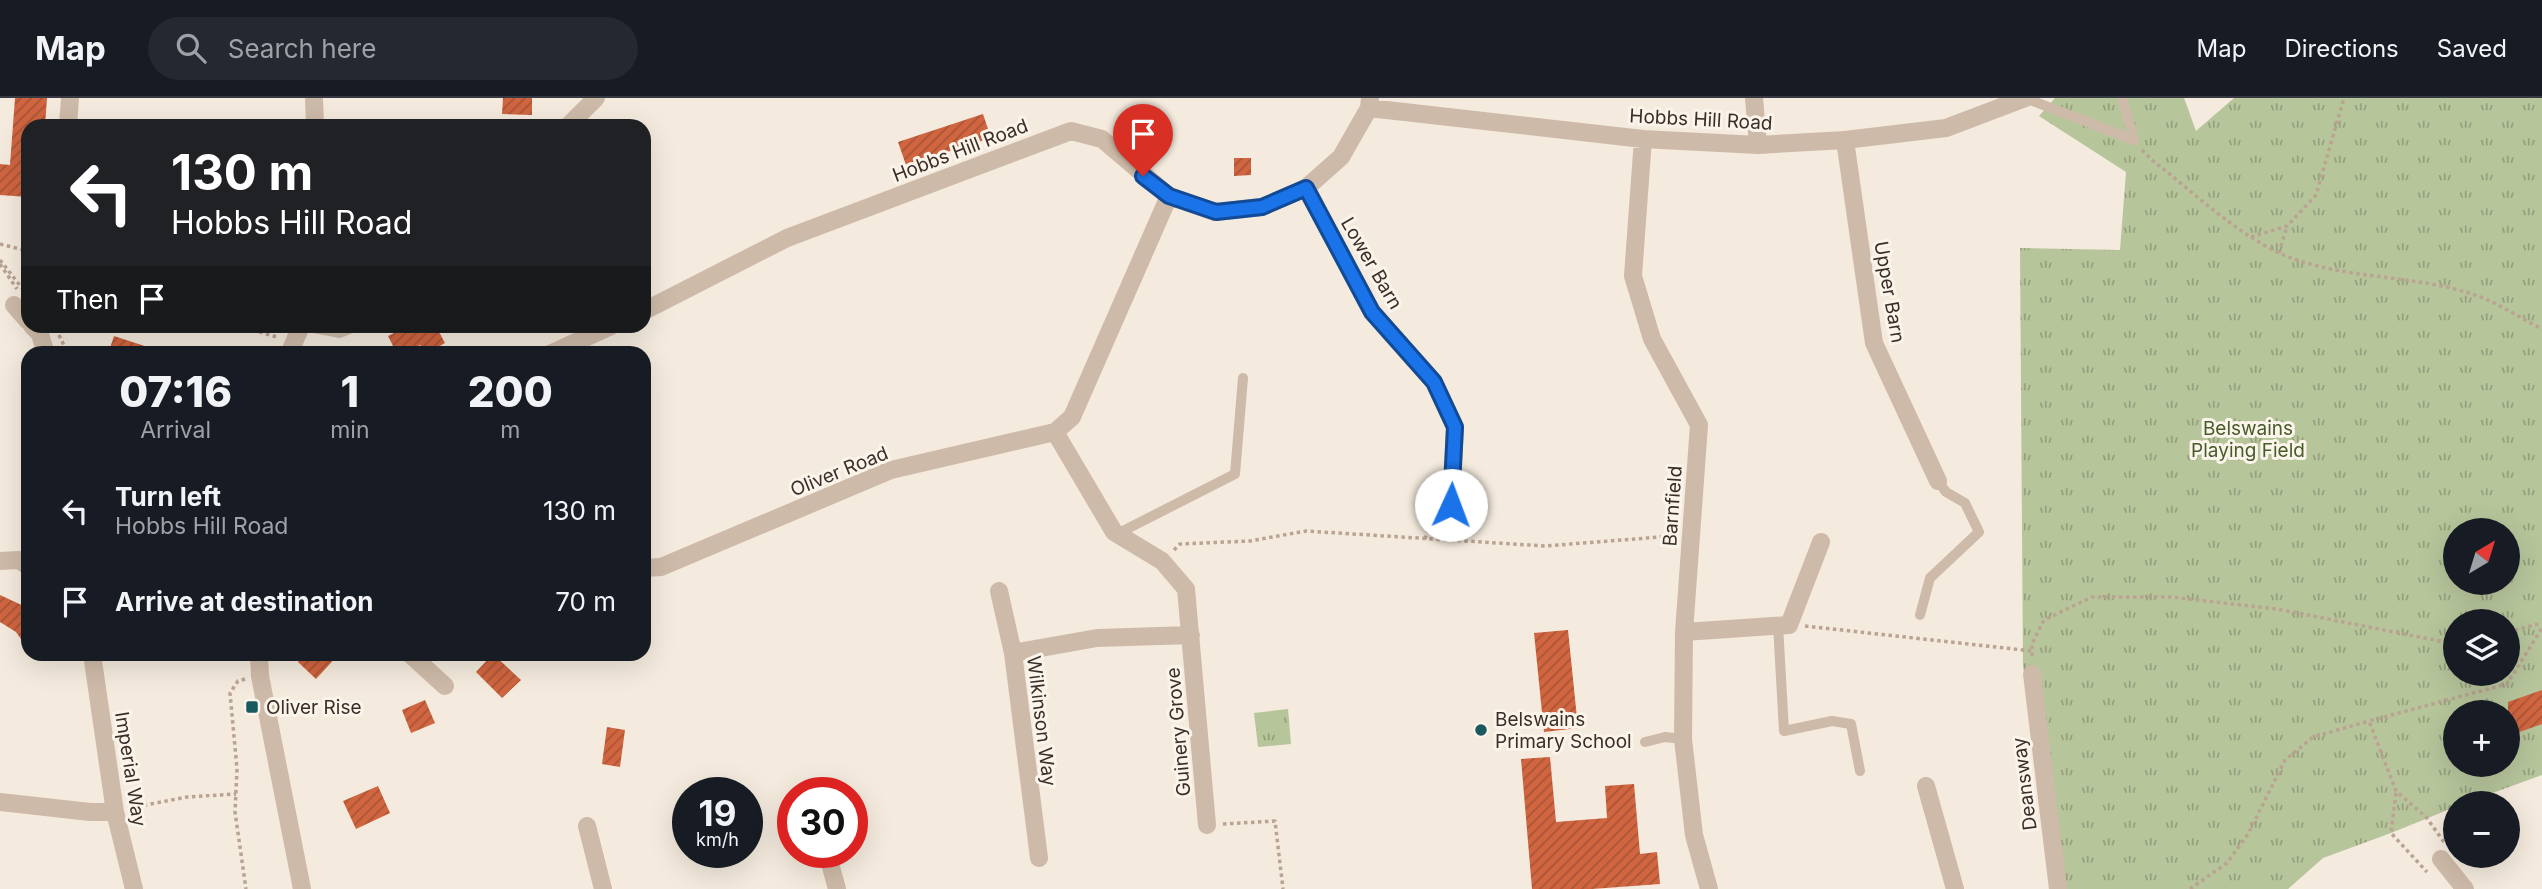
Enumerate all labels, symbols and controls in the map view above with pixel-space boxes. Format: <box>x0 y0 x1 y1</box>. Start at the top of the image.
search box <box>148 17 638 80</box>
text: Map <box>35 28 106 68</box>
icon: search <box>172 29 210 67</box>
text: Search here <box>228 33 376 64</box>
text: Map <box>2197 34 2246 63</box>
text: Directions <box>2284 34 2399 63</box>
text: Saved <box>2437 34 2507 63</box>
pin <box>1113 104 1173 176</box>
street label: Hobbs Hill Road <box>1629 104 1773 135</box>
street label: Hobbs Hill Road <box>889 114 1031 187</box>
icon: arrive <box>1124 115 1162 153</box>
text: 130 m <box>171 143 313 202</box>
icon: left <box>56 147 147 238</box>
text: Hobbs Hill Road <box>171 203 412 242</box>
street label: Lower Barn <box>1336 213 1407 313</box>
street label: Upper Barn <box>1869 239 1910 345</box>
icon: arrive <box>133 280 171 318</box>
text: Then <box>56 284 119 315</box>
text: 07:16 <box>119 366 232 417</box>
text: 1 <box>341 366 359 417</box>
text: 200 <box>468 366 553 417</box>
text: Arrival <box>140 416 211 444</box>
text: min <box>330 416 370 444</box>
text: m <box>500 416 520 444</box>
park label: Belswains Playing Field <box>2191 417 2305 462</box>
street label: Oliver Road <box>787 441 891 502</box>
street label: Barnfield <box>1658 465 1687 547</box>
position arrow <box>1414 468 1488 542</box>
text: Turn left <box>115 481 221 512</box>
icon: left <box>56 492 94 530</box>
text: 130 m <box>543 495 616 526</box>
text: Hobbs Hill Road <box>115 512 288 540</box>
north arrow <box>2443 518 2520 595</box>
map controls <box>2443 518 2520 868</box>
icon: arrive <box>56 583 94 621</box>
text: Arrive at destination <box>115 586 374 617</box>
text: 70 m <box>555 586 616 617</box>
button: layers <box>2443 609 2520 686</box>
street label: Wilkinson Way <box>1022 655 1061 788</box>
street label: Guinery Grove <box>1161 667 1196 797</box>
place label: Oliver Rise <box>266 696 362 719</box>
marker: Oliver Rise <box>244 699 260 715</box>
button: + <box>2443 700 2520 777</box>
place label: Belswains Primary School <box>1495 708 1632 753</box>
street label: Imperial Way <box>110 710 151 828</box>
marker: Belswains Primary School <box>1473 722 1489 738</box>
street label: Deansway <box>2007 736 2042 832</box>
speed limit sign: 30 <box>777 777 868 868</box>
button: − <box>2443 791 2520 868</box>
text: 19 <box>699 792 736 834</box>
text: km/h <box>696 829 739 850</box>

